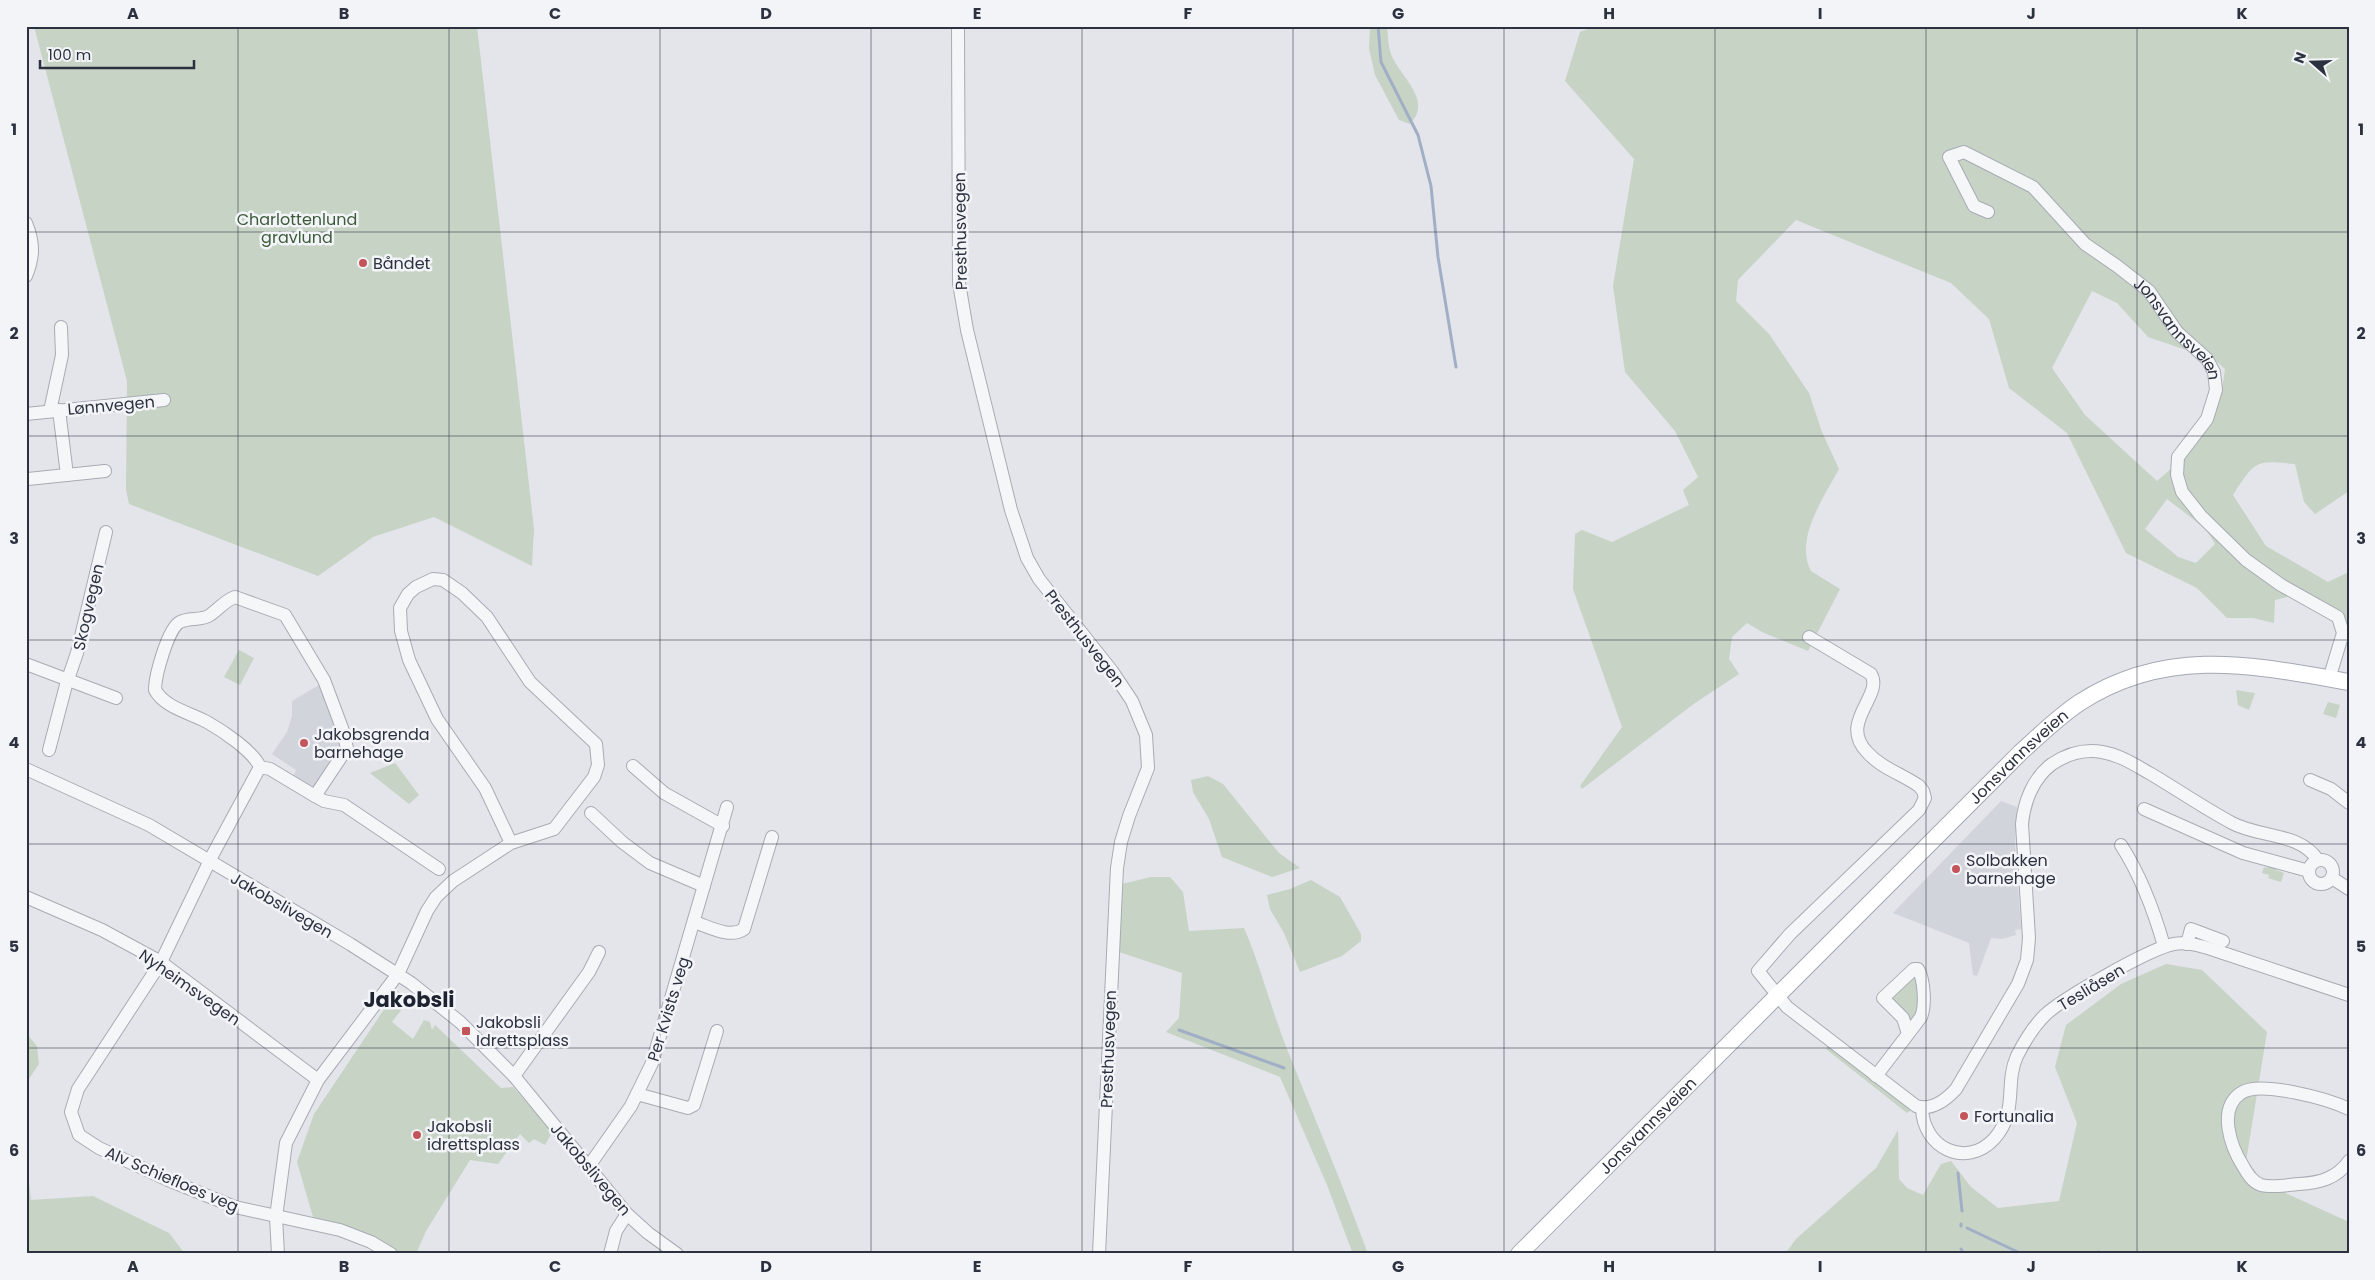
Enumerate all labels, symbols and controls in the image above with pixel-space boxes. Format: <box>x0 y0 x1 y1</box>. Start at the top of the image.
text: A <box>127 2 139 25</box>
text: B <box>339 2 349 25</box>
text: C <box>549 2 561 25</box>
text: D <box>760 2 772 25</box>
text: E <box>973 2 981 25</box>
text: F <box>1184 2 1193 25</box>
text: G <box>1392 2 1404 25</box>
text: H <box>1603 2 1615 25</box>
text: I <box>1818 2 1822 25</box>
text: J <box>2026 2 2036 25</box>
text: K <box>2236 2 2248 25</box>
scale bar <box>40 38 194 70</box>
north arrow <box>2288 38 2338 88</box>
text: 100 m <box>48 44 91 65</box>
text: N <box>2289 49 2311 66</box>
text: 1 <box>11 118 17 141</box>
text: 1 <box>2358 118 2364 141</box>
street label: Presthusvegen <box>948 172 973 290</box>
park label: Charlottenlund gravlund <box>237 208 357 249</box>
place label: Båndet <box>373 252 431 275</box>
marker: Båndet <box>357 257 369 269</box>
street label: Jonsvannsveien <box>2129 272 2226 381</box>
text: 2 <box>9 322 19 345</box>
text: 2 <box>2356 322 2366 345</box>
street label: Lønnvegen <box>66 390 156 421</box>
text: 3 <box>9 527 19 550</box>
text: 3 <box>2356 527 2366 550</box>
street label: Skogvegen <box>67 561 110 653</box>
street label: Presthusvegen <box>1039 585 1130 692</box>
street label: Jonsvannsveien <box>1964 704 2073 810</box>
place label: Jakobsgrenda barnehage <box>314 723 430 764</box>
text: 4 <box>9 731 20 754</box>
text: 4 <box>2356 731 2367 754</box>
marker: Jakobsgrenda barnehage <box>298 737 310 749</box>
place label: Solbakken barnehage <box>1966 849 2056 890</box>
marker: Solbakken barnehage <box>1950 863 1962 875</box>
street label: Jakobslivegen <box>226 867 337 944</box>
text: 5 <box>9 935 19 958</box>
text: 5 <box>2356 935 2366 958</box>
street label: Nyheimsvegen <box>134 944 245 1031</box>
street label: Per Kvists veg <box>642 954 695 1064</box>
street label: Tesliåsen <box>2054 958 2129 1016</box>
district label: Jakobsli <box>363 985 455 1014</box>
street label: Presthusvegen <box>1095 990 1122 1108</box>
place label: Jakobsli Idrettsplass <box>476 1011 569 1052</box>
marker: Jakobsli Idrettsplass <box>460 1025 472 1037</box>
street label: Jonsvannsveien <box>1594 1072 1702 1179</box>
place label: Fortunalia <box>1974 1105 2054 1128</box>
marker: Fortunalia <box>1958 1110 1970 1122</box>
place label: Jakobsli idrettsplass <box>427 1115 520 1156</box>
street label: Jakobslivegen <box>545 1118 636 1221</box>
marker: Jakobsli idrettsplass <box>411 1129 423 1141</box>
text: 6 <box>9 1139 19 1162</box>
text: 6 <box>2356 1139 2366 1162</box>
street label: Alv Schiefloes veg <box>102 1141 242 1218</box>
text: A <box>127 1255 139 1278</box>
text: B <box>339 1255 349 1278</box>
text: C <box>549 1255 561 1278</box>
text: D <box>760 1255 772 1278</box>
text: E <box>973 1255 981 1278</box>
text: F <box>1184 1255 1193 1278</box>
text: G <box>1392 1255 1404 1278</box>
text: H <box>1603 1255 1615 1278</box>
text: I <box>1818 1255 1822 1278</box>
text: J <box>2026 1255 2036 1278</box>
text: K <box>2236 1255 2248 1278</box>

